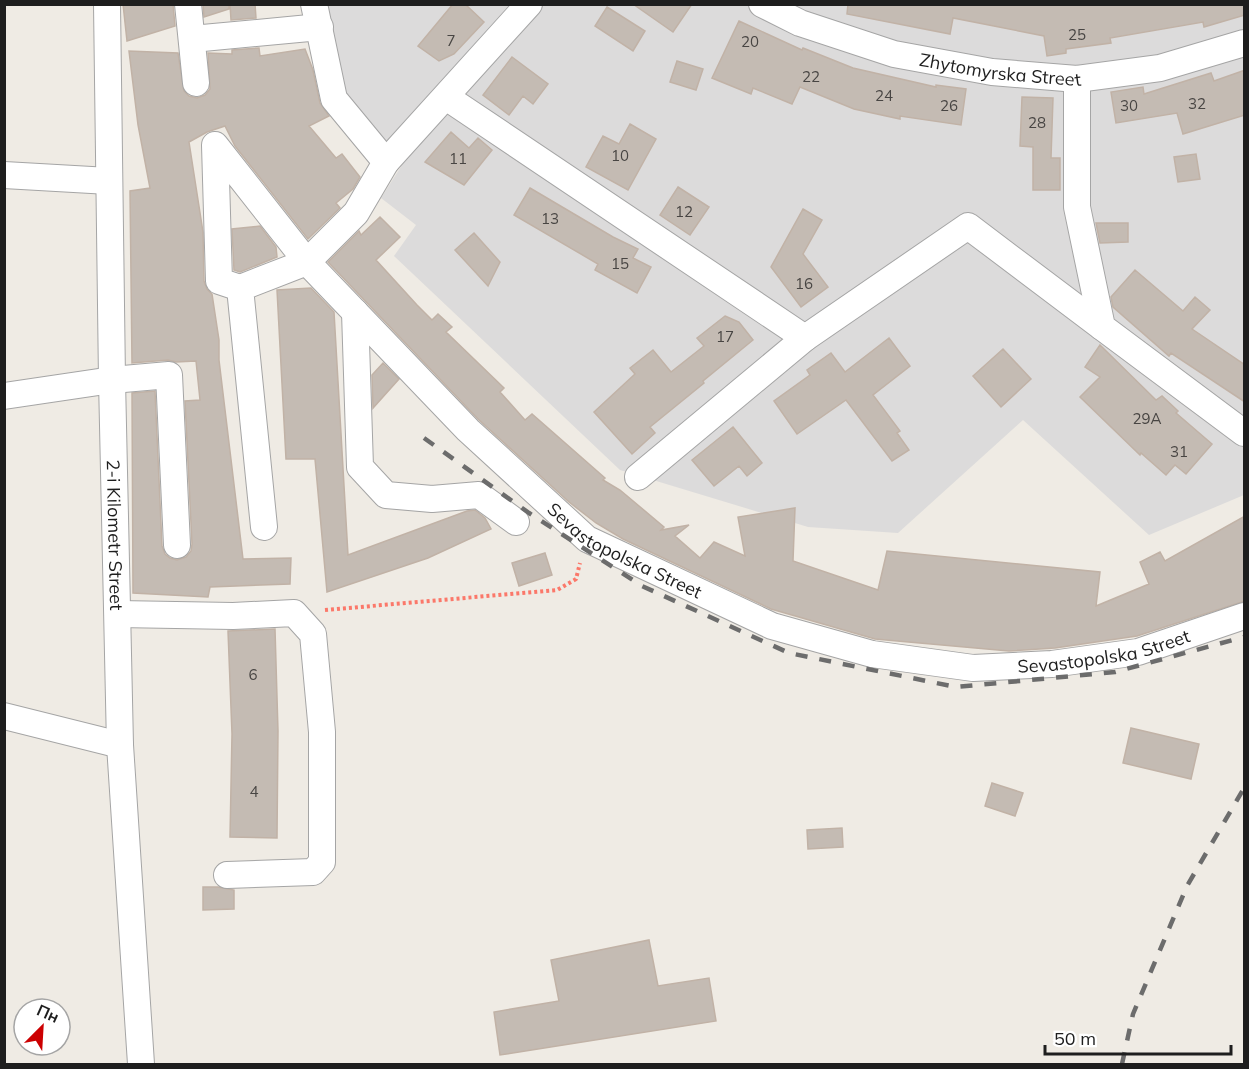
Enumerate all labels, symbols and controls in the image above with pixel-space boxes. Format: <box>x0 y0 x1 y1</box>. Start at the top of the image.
house number: 25 <box>1068 25 1086 44</box>
house number: 7 <box>446 31 456 50</box>
house number: 20 <box>741 32 759 51</box>
street label: Zhytomyrska Street <box>918 47 1082 91</box>
house number: 22 <box>802 67 820 86</box>
house number: 24 <box>875 86 893 105</box>
house number: 32 <box>1188 94 1206 113</box>
house number: 26 <box>940 96 958 115</box>
house number: 30 <box>1120 96 1138 115</box>
house number: 28 <box>1028 113 1046 132</box>
house number: 10 <box>611 146 629 165</box>
house number: 11 <box>449 149 467 168</box>
house number: 12 <box>675 202 693 221</box>
house number: 13 <box>541 209 559 228</box>
house number: 15 <box>611 254 629 273</box>
house number: 16 <box>795 274 813 293</box>
house number: 17 <box>716 327 734 346</box>
house number: 29А <box>1132 409 1162 428</box>
house number: 31 <box>1170 442 1188 461</box>
street label: 2-i Kilometr Street <box>102 459 129 611</box>
street label: Sevastopolska Street <box>543 497 706 603</box>
street label: Sevastopolska Street <box>1017 624 1193 677</box>
house number: 6 <box>248 665 258 684</box>
house number: 4 <box>249 782 259 801</box>
north arrow <box>12 997 72 1057</box>
text: Пн <box>34 1000 62 1027</box>
scale bar <box>1045 1018 1231 1056</box>
text: 50 m <box>1054 1027 1096 1050</box>

